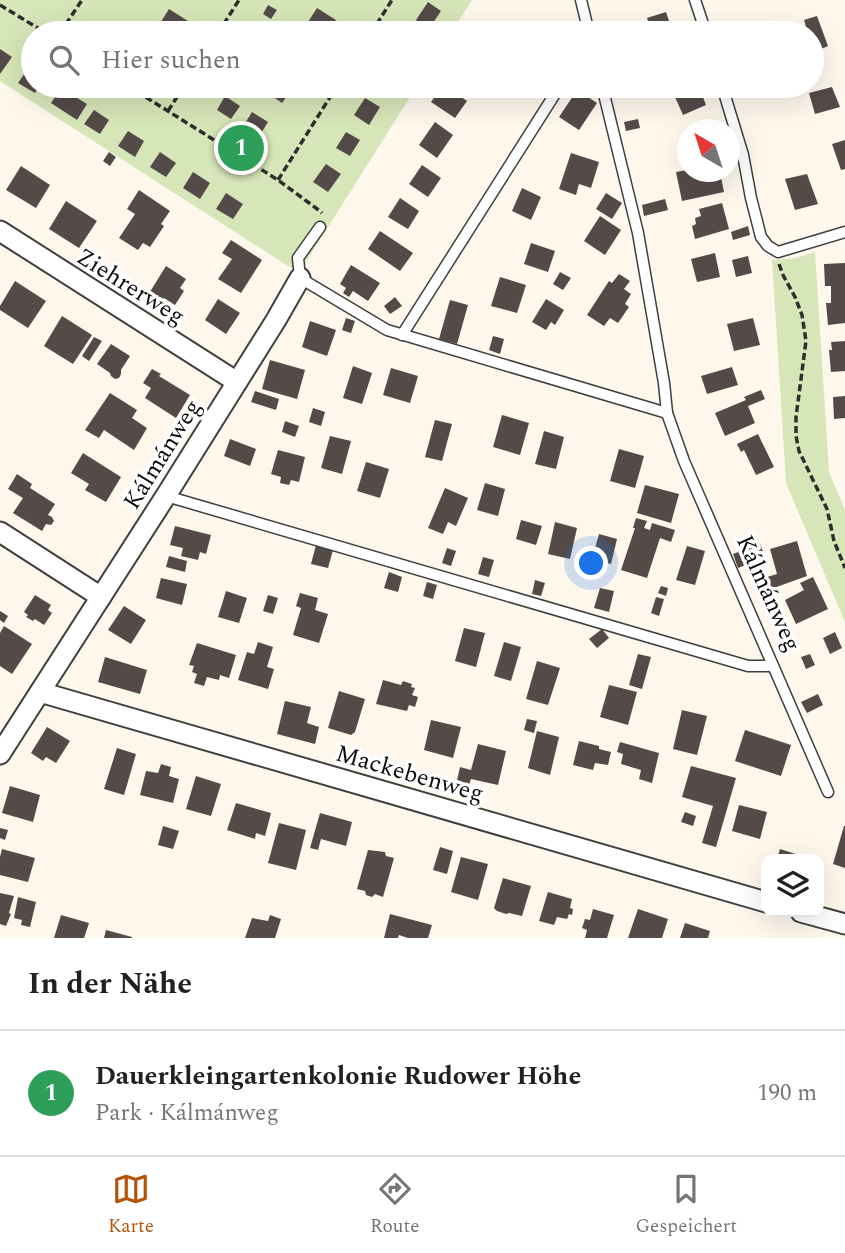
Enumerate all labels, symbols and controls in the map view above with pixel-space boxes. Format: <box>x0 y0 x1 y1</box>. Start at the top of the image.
search box <box>21 21 824 98</box>
text: Hier suchen <box>101 40 241 80</box>
icon: search <box>45 41 83 79</box>
north arrow <box>677 119 740 182</box>
pin: 1 <box>218 122 264 174</box>
street label: Ziehrerweg <box>69 239 192 334</box>
street label: Kálmánweg <box>115 392 211 517</box>
street label: Kálmánweg <box>726 529 810 657</box>
your location <box>574 546 608 580</box>
street label: Mackebenweg <box>331 736 488 812</box>
map controls <box>761 854 824 917</box>
button: layers <box>761 854 824 917</box>
text: In der Nähe <box>28 961 192 1007</box>
text: Dauerkleingartenkolonie Rudower Höhe <box>95 1056 581 1096</box>
text: 1 <box>45 1076 57 1111</box>
text: 190 m <box>757 1076 817 1111</box>
text: Park · Kálmánweg <box>95 1096 279 1131</box>
tab: Karte <box>108 1170 154 1241</box>
tab: Route <box>370 1170 419 1241</box>
tab: Gespeichert <box>635 1170 737 1241</box>

